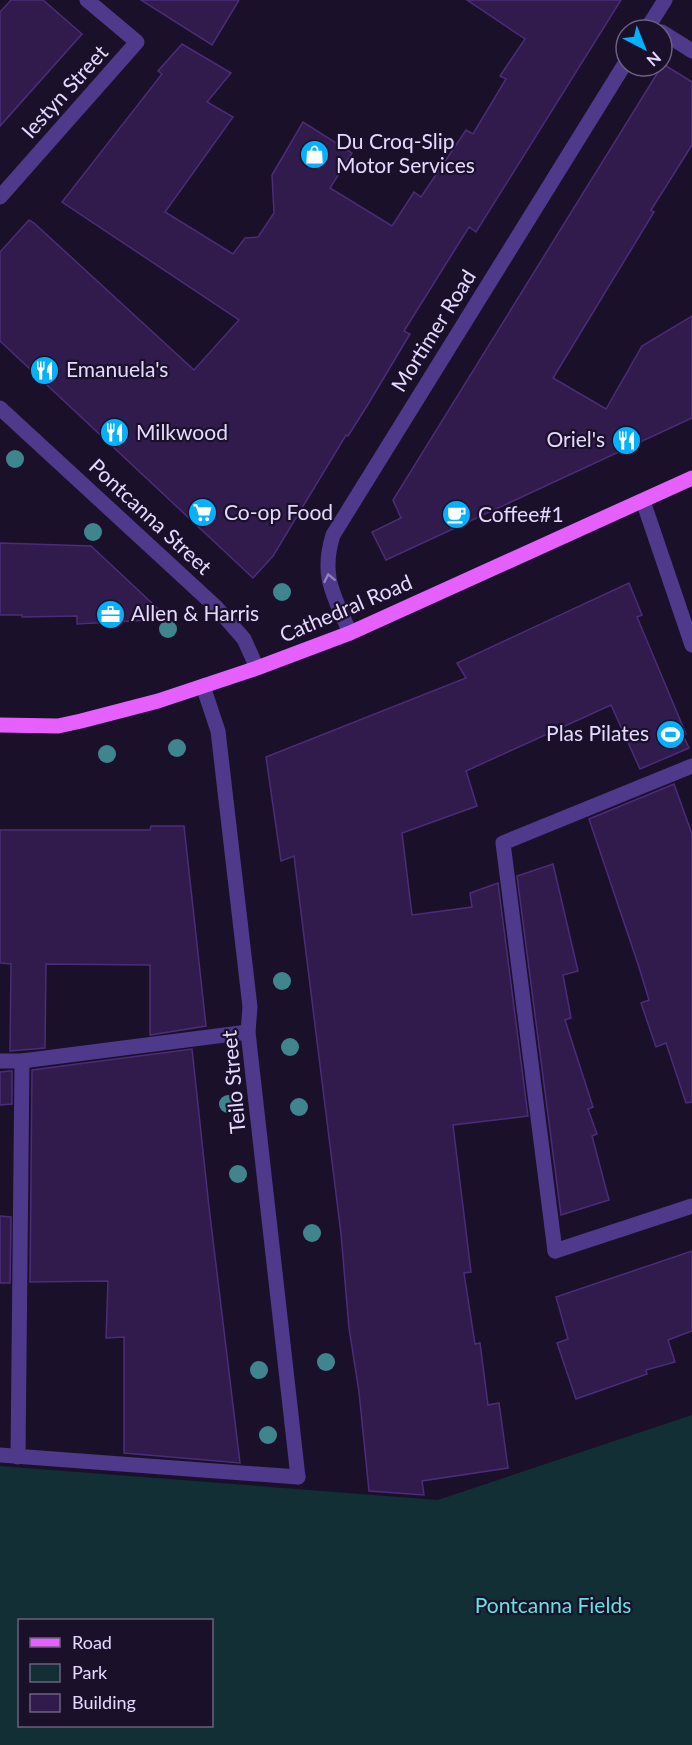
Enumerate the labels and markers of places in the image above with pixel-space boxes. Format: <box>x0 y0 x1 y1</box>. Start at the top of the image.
place label: Du Croq-Slip Motor Services <box>336 128 475 177</box>
shop icon: Du Croq-Slip Motor Services <box>299 138 331 170</box>
restaurant icon: Emanuela's <box>29 354 61 386</box>
place label: Emanuela's <box>66 356 168 381</box>
restaurant icon: Milkwood <box>99 417 131 449</box>
place label: Milkwood <box>136 419 228 444</box>
restaurant icon: Oriel's <box>610 424 642 456</box>
place label: Oriel's <box>546 426 605 451</box>
supermarket icon: Co-op Food <box>187 497 219 529</box>
place label: Co-op Food <box>224 499 333 524</box>
cafe icon: Coffee#1 <box>441 499 473 531</box>
place label: Coffee#1 <box>478 501 564 526</box>
office icon: Allen & Harris <box>94 598 126 630</box>
place label: Allen & Harris <box>131 600 259 625</box>
sports icon: Plas Pilates <box>654 718 686 750</box>
place label: Plas Pilates <box>546 720 649 745</box>

